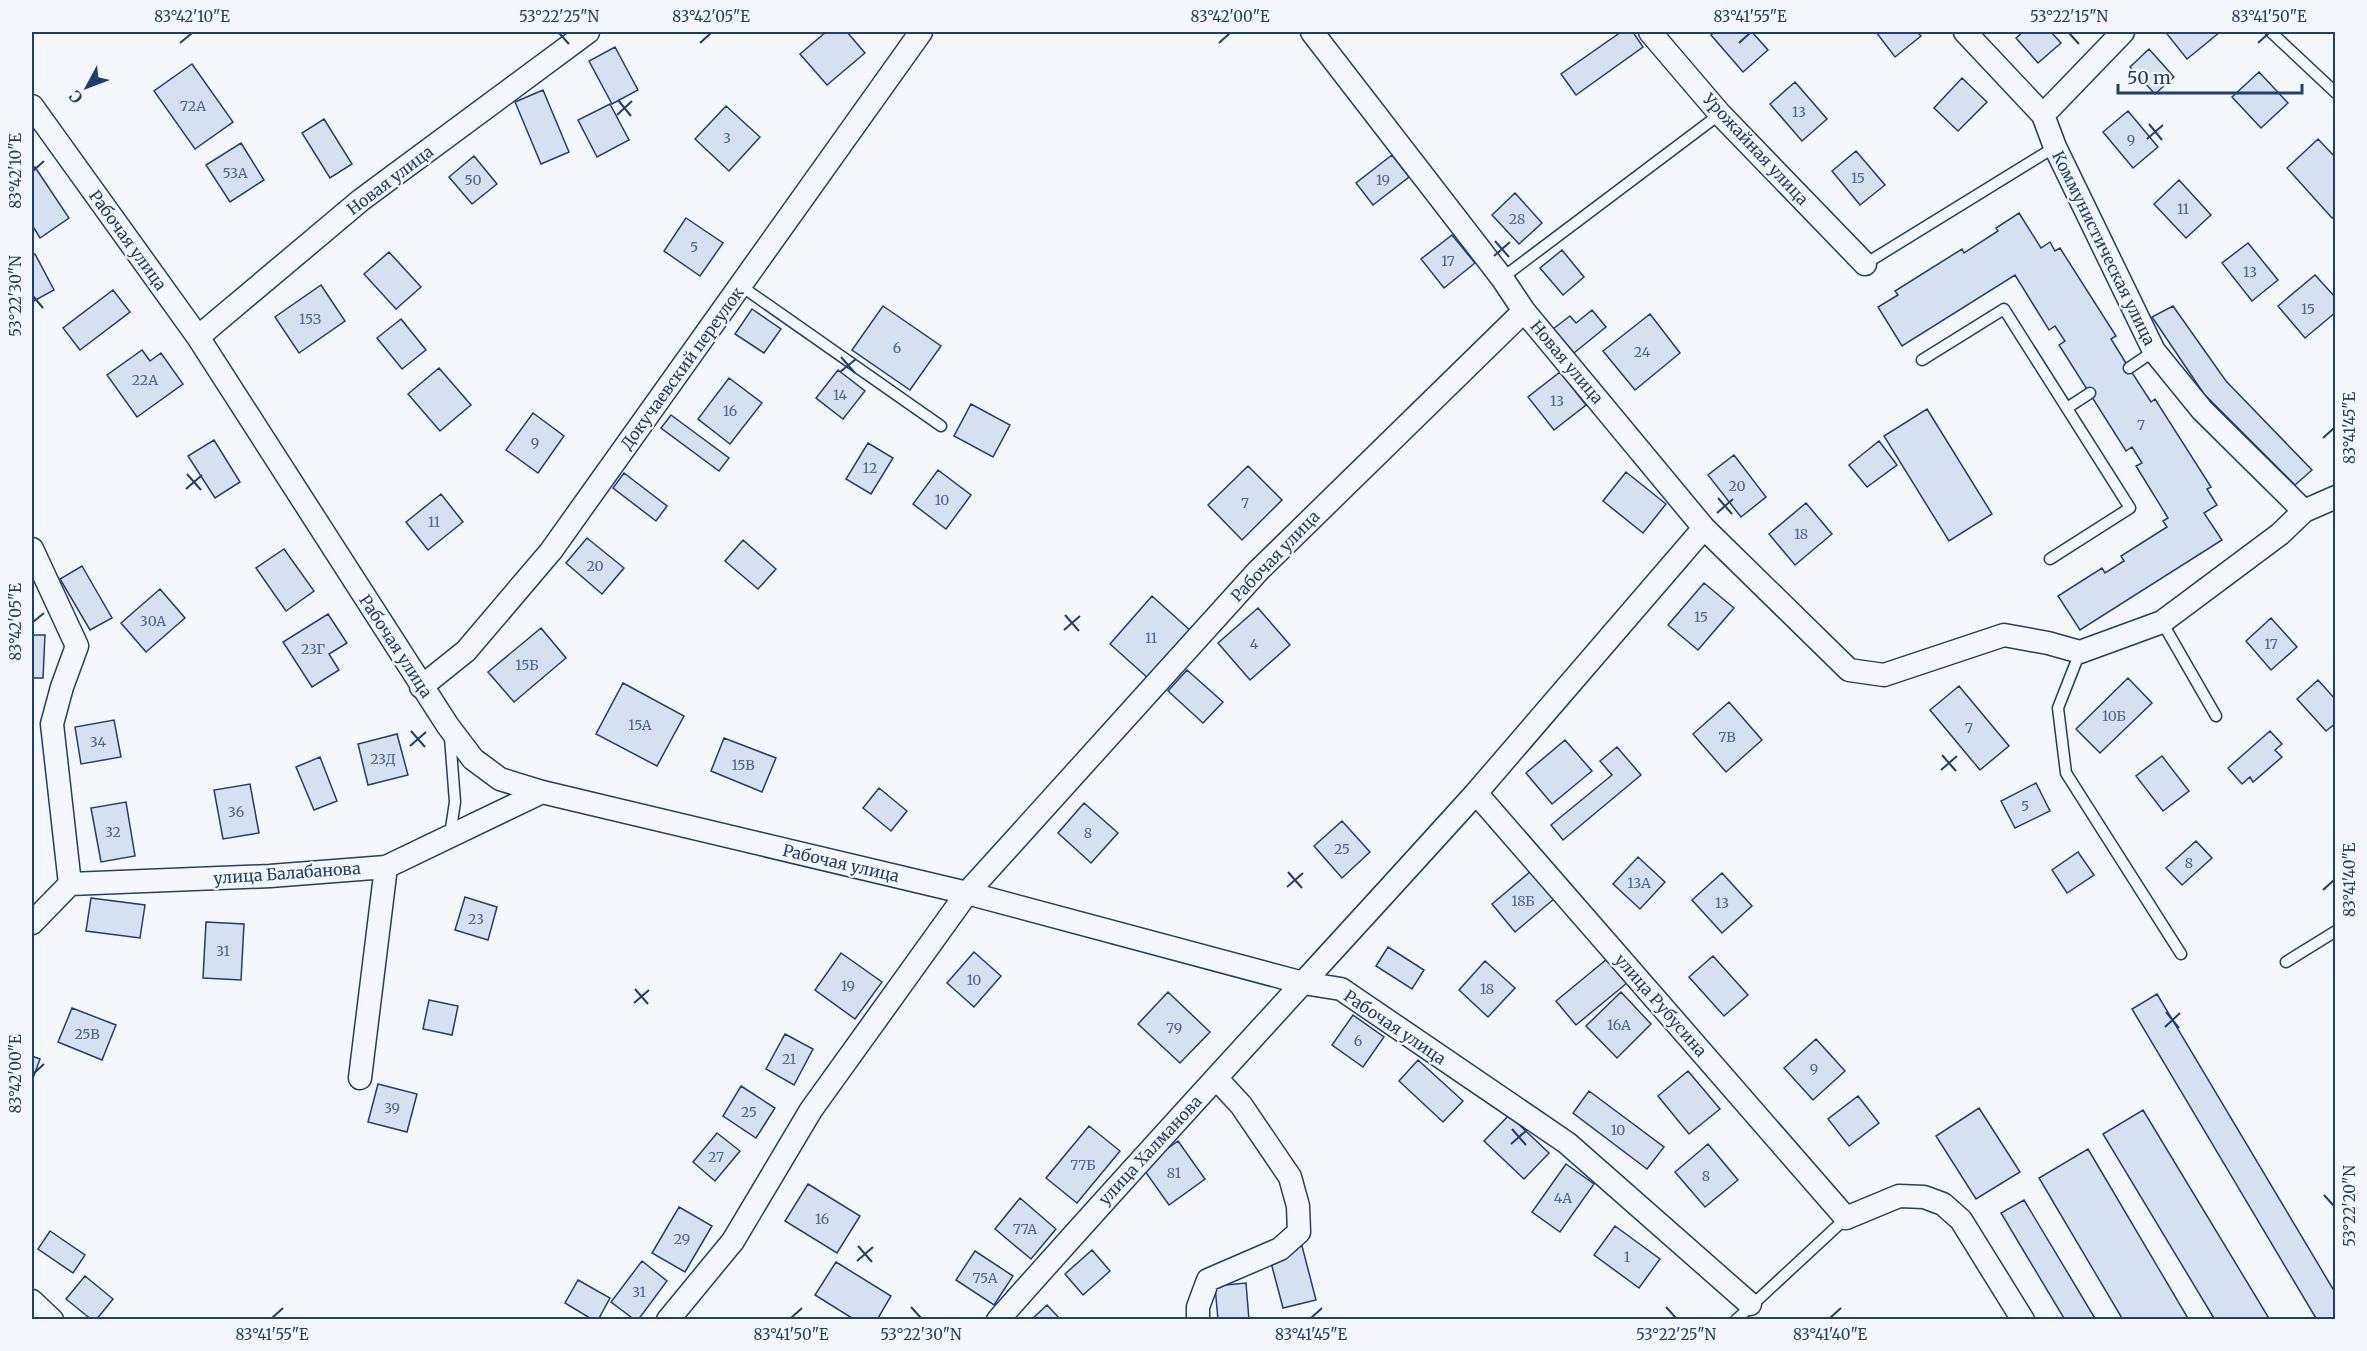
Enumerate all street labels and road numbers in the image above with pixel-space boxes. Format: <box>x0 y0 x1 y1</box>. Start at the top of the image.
street label: Урожайная улица <box>1699 88 1813 209</box>
street label: Новая улица <box>343 141 437 219</box>
street label: Коммунистическая улица <box>2048 148 2160 349</box>
street label: Рабочая улица <box>85 186 171 294</box>
street label: Докучаевский переулок <box>616 283 748 453</box>
street label: Новая улица <box>1526 316 1608 408</box>
street label: Рабочая улица <box>1227 506 1324 606</box>
street label: Рабочая улица <box>355 591 437 702</box>
street label: Рабочая улица <box>781 840 902 886</box>
street label: улица Балабанова <box>213 858 362 888</box>
street label: улица Рубусина <box>1611 949 1711 1061</box>
street label: Рабочая улица <box>1340 985 1450 1069</box>
street label: улица Халманова <box>1094 1091 1206 1209</box>

